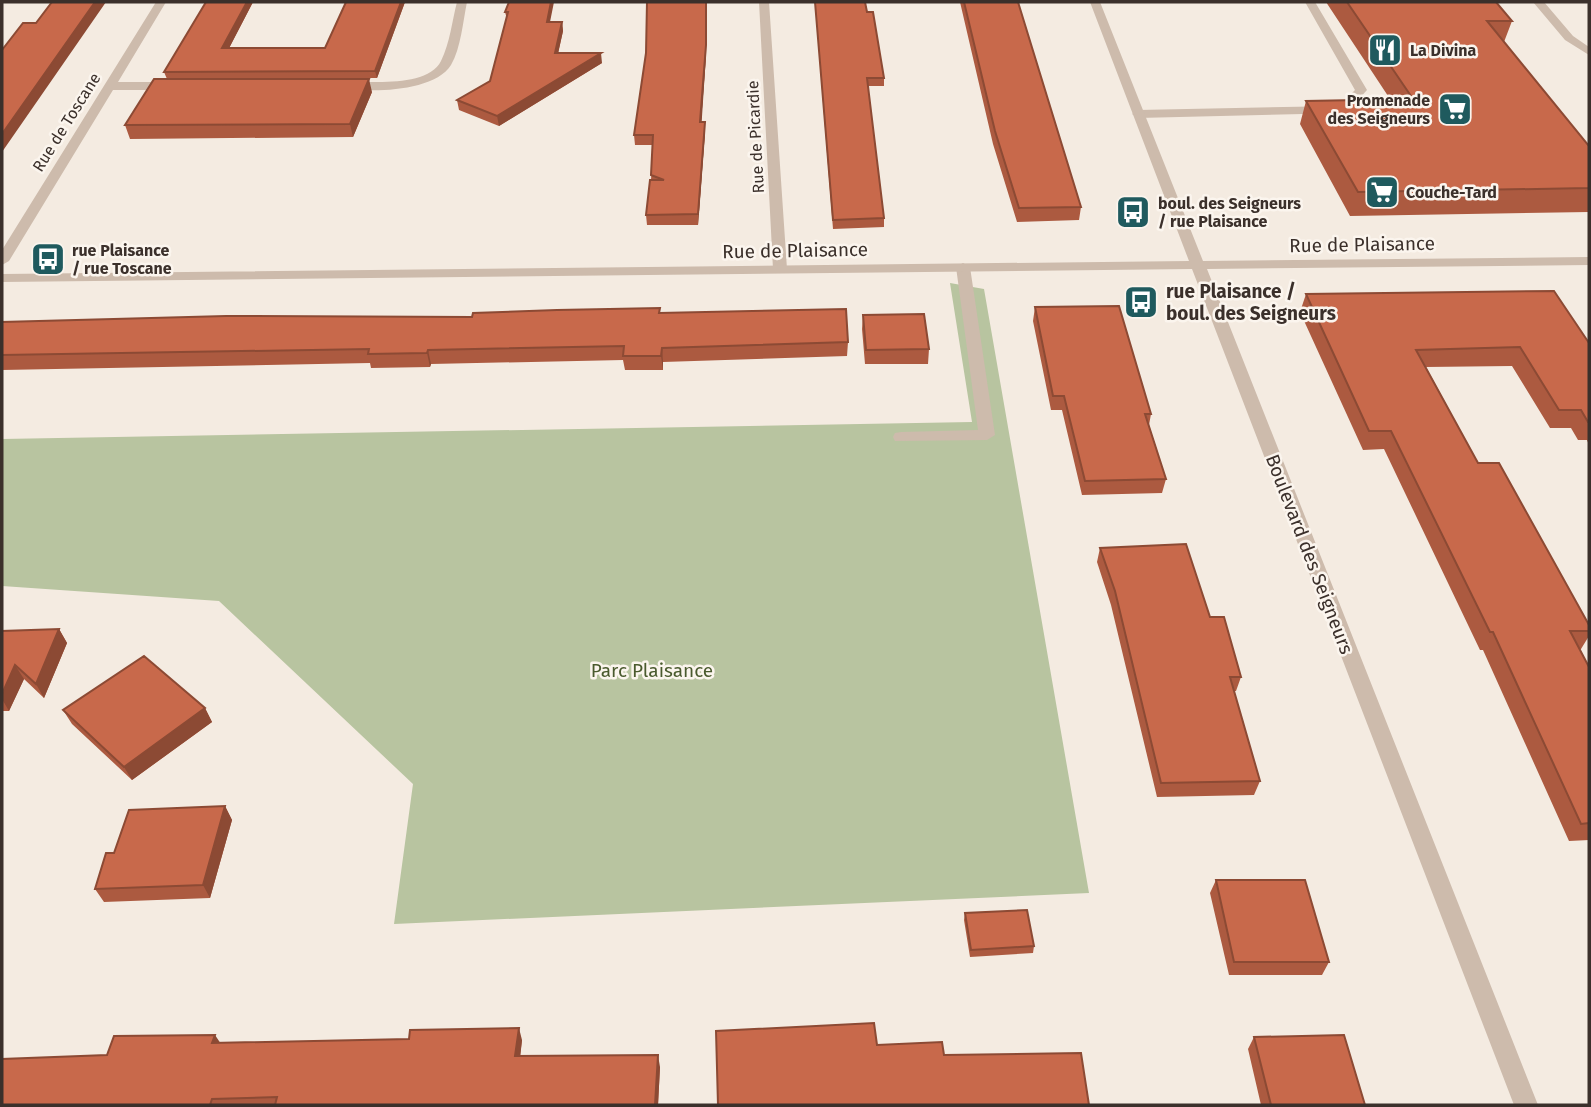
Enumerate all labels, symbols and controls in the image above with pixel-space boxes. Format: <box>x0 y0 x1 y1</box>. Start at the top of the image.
restaurant icon: La Divina <box>1366 31 1404 69</box>
place label: La Divina <box>1410 41 1476 60</box>
street label: Rue de Toscane <box>28 69 104 175</box>
street label: Rue de Picardie <box>743 80 768 194</box>
supermarket icon: Promenade des Seigneurs <box>1436 90 1474 128</box>
place label: Promenade des Seigneurs <box>1328 91 1430 128</box>
supermarket icon: Couche-Tard <box>1363 173 1401 211</box>
place label: Couche-Tard <box>1406 183 1497 202</box>
bus stop icon: boul. des Seigneurs / rue Plaisance <box>1114 193 1152 231</box>
place label: boul. des Seigneurs / rue Plaisance <box>1158 194 1301 231</box>
street label: Rue de Plaisance <box>1289 232 1435 257</box>
street label: Rue de Plaisance <box>722 238 868 263</box>
bus stop icon: rue Plaisance / rue Toscane <box>29 240 67 278</box>
place label: rue Plaisance / rue Toscane <box>72 241 172 278</box>
place label: rue Plaisance / boul. des Seigneurs <box>1166 280 1336 325</box>
bus stop icon: rue Plaisance / boul. des Seigneurs <box>1122 283 1160 321</box>
street label: Boulevard des Seigneurs <box>1261 451 1358 657</box>
park label: Parc Plaisance <box>591 659 713 682</box>

